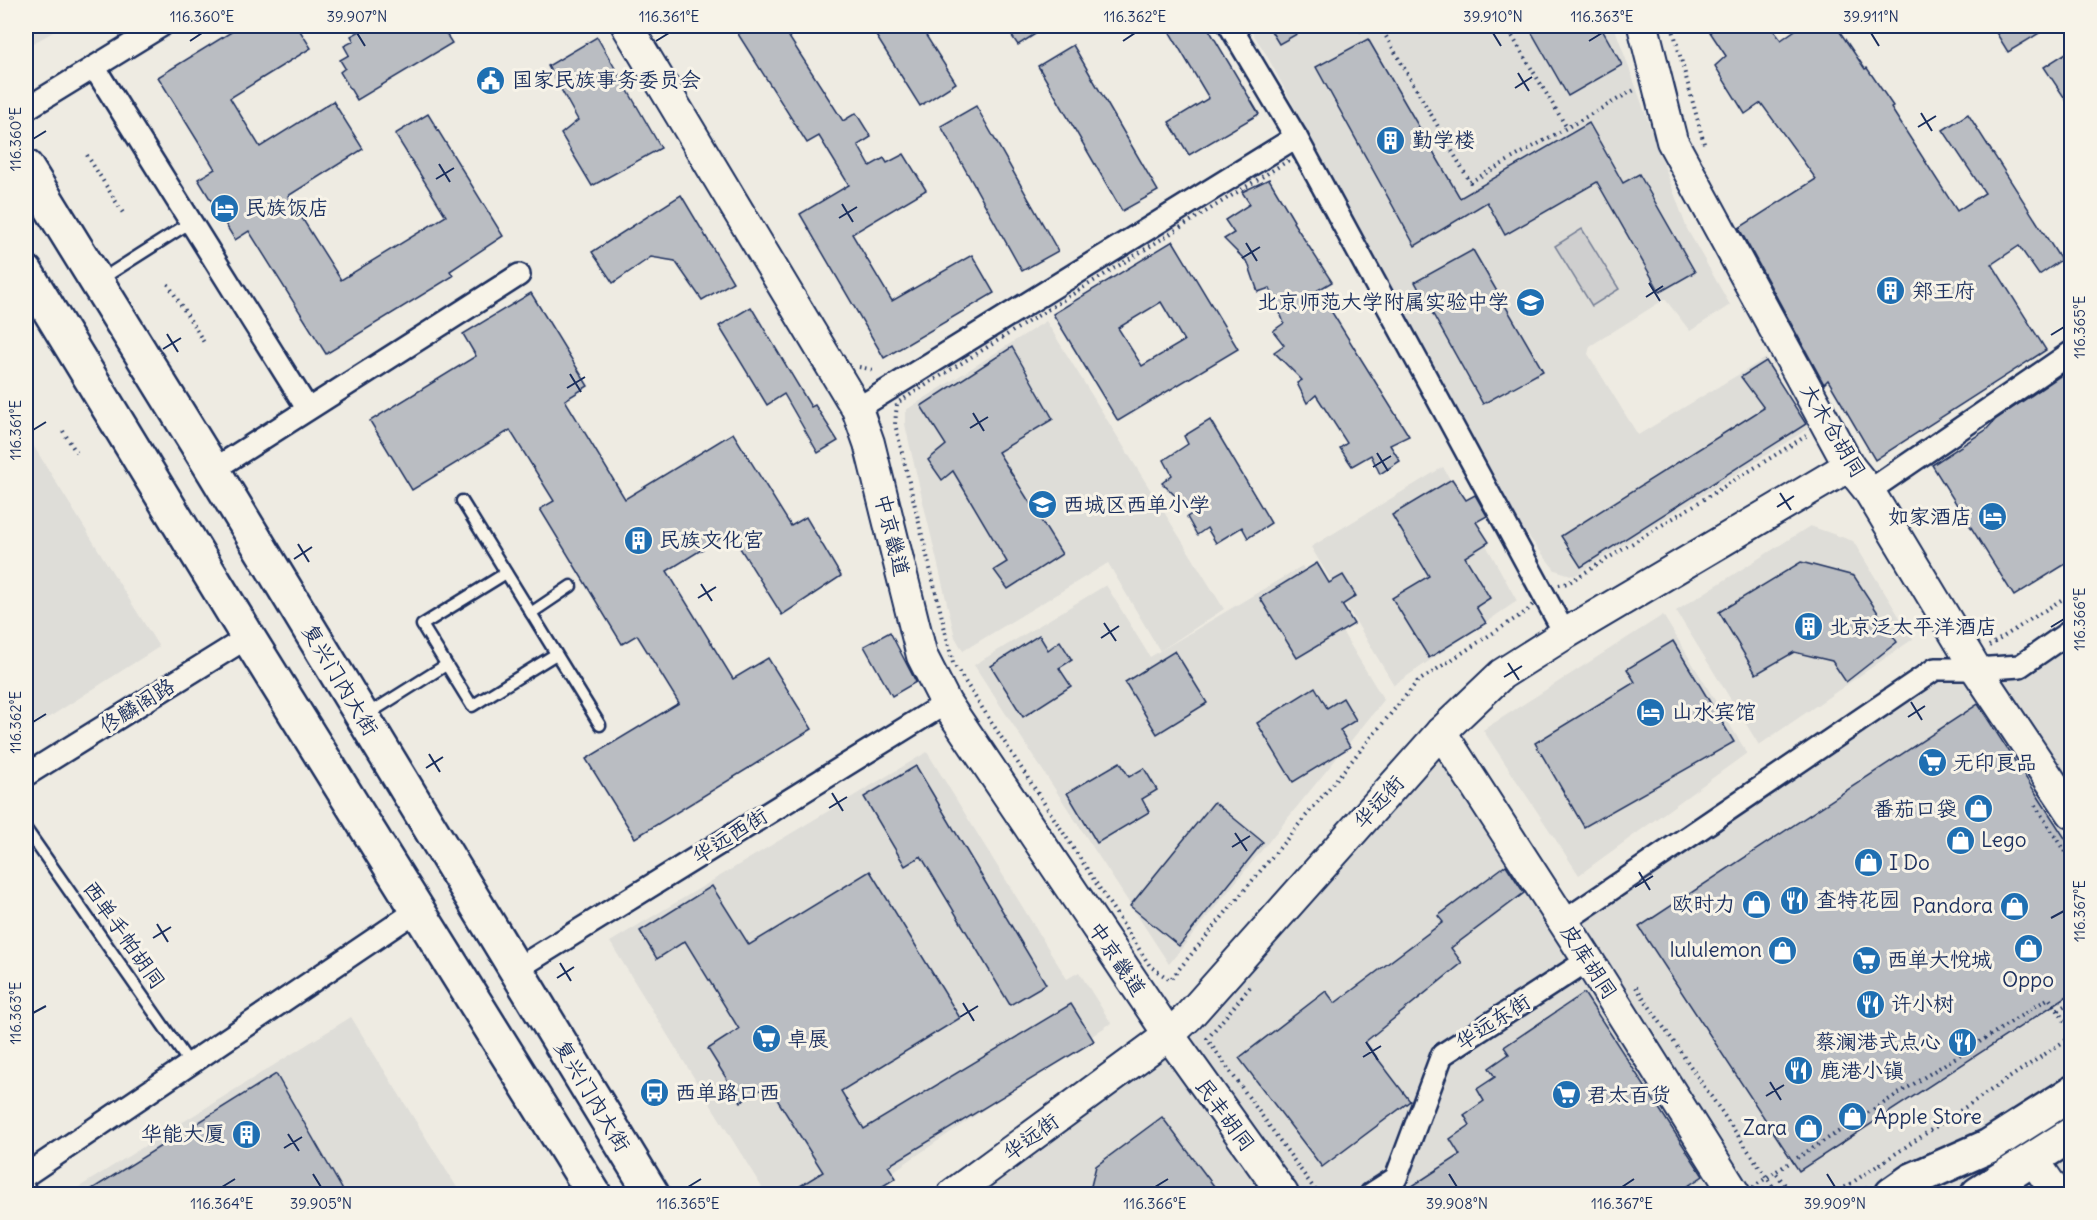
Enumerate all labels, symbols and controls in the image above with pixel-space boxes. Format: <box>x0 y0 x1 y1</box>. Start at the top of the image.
text: 116.360°E <box>170 7 234 26</box>
text: 39.907°N <box>327 7 387 26</box>
text: 116.361°E <box>639 7 699 26</box>
text: 116.362°E <box>1104 7 1167 26</box>
text: 39.910°N <box>1463 7 1523 26</box>
text: 116.363°E <box>1570 7 1634 26</box>
text: 39.911°N <box>1843 7 1899 26</box>
public building icon: 国家民族事务委员会 <box>475 64 507 96</box>
place label: 国家民族事务委员会 <box>512 66 701 93</box>
text: 116.360°E <box>6 107 25 171</box>
building icon: 勤学楼 <box>1375 124 1407 156</box>
place label: 勤学楼 <box>1412 126 1475 153</box>
hotel icon: 民族饭店 <box>208 192 240 224</box>
place label: 民族饭店 <box>245 194 329 221</box>
building icon: 郑王府 <box>1875 275 1907 307</box>
place label: 郑王府 <box>1912 277 1975 304</box>
school or university icon: 北京师范大学附属实验中学 <box>1514 286 1546 318</box>
place label: 北京师范大学附属实验中学 <box>1257 288 1509 315</box>
text: 116.365°E <box>2070 295 2089 359</box>
street label: 大木仓胡同 <box>1795 379 1872 483</box>
text: 116.361°E <box>6 400 25 460</box>
school or university icon: 西城区西单小学 <box>1026 489 1058 521</box>
street label: 中京畿道 <box>869 491 916 579</box>
place label: 西城区西单小学 <box>1063 491 1210 518</box>
hotel icon: 如家酒店 <box>1977 501 2009 533</box>
place label: 如家酒店 <box>1888 503 1972 530</box>
building icon: 民族文化宫 <box>622 524 654 556</box>
place label: 民族文化宫 <box>659 526 764 553</box>
text: 116.366°E <box>2070 587 2089 651</box>
building icon: 北京泛太平洋酒店 <box>1792 611 1824 643</box>
place label: 北京泛太平洋酒店 <box>1829 613 1997 640</box>
street label: 复兴门内大街 <box>296 619 384 741</box>
street label: 佟麟阁路 <box>94 672 180 739</box>
text: 116.362°E <box>6 690 25 753</box>
hotel icon: 山水宾馆 <box>1635 696 1667 728</box>
place label: 山水宾馆 <box>1672 698 1756 725</box>
supermarket icon: 无印良品 <box>1916 747 1948 779</box>
place label: 无印良品 <box>1953 749 2037 776</box>
street label: 华远街 <box>1348 769 1410 834</box>
shop icon: 番茄口袋 <box>1962 793 1994 825</box>
place label: 番茄口袋 <box>1873 795 1957 822</box>
street label: 华远西街 <box>687 802 773 869</box>
shop icon: Lego <box>1944 824 1976 856</box>
place label: Lego <box>1981 826 2027 853</box>
shop icon: I Do <box>1852 847 1884 879</box>
place label: I Do <box>1889 849 1930 876</box>
street label: 西单手帕胡同 <box>77 875 172 994</box>
text: 116.367°E <box>2070 880 2089 942</box>
restaurant icon: 查特花园 <box>1779 884 1811 916</box>
place label: 查特花园 <box>1816 886 1900 913</box>
shop icon: 欧时力 <box>1740 888 1772 920</box>
place label: 欧时力 <box>1672 890 1735 917</box>
shop icon: Pandora <box>1998 890 2030 922</box>
place label: Pandora <box>1912 892 1993 919</box>
street label: 中京畿道 <box>1083 916 1152 1001</box>
street label: 皮库胡同 <box>1555 919 1624 1004</box>
shop icon: Oppo <box>2012 933 2044 965</box>
shop icon: lululemon <box>1767 934 1799 966</box>
place label: lululemon <box>1670 936 1762 963</box>
supermarket icon: 西单大悦城 <box>1850 944 1882 976</box>
place label: 西单大悦城 <box>1887 946 1992 973</box>
place label: Oppo <box>2002 966 2054 993</box>
text: 116.363°E <box>6 981 25 1045</box>
street label: 华远东街 <box>1450 987 1535 1056</box>
restaurant icon: 许小树 <box>1854 988 1886 1020</box>
place label: 许小树 <box>1891 990 1954 1017</box>
supermarket icon: 卓展 <box>750 1023 782 1055</box>
place label: 卓展 <box>787 1025 829 1052</box>
restaurant icon: 蔡澜港式点心 <box>1946 1026 1978 1058</box>
place label: 蔡澜港式点心 <box>1815 1028 1941 1055</box>
street label: 复兴门内大街 <box>548 1035 636 1157</box>
restaurant icon: 鹿港小镇 <box>1783 1055 1815 1087</box>
place label: 鹿港小镇 <box>1820 1057 1904 1084</box>
street label: 民丰胡同 <box>1190 1073 1261 1157</box>
bus stop icon: 西单路口西 <box>638 1077 670 1109</box>
place label: 西单路口西 <box>675 1079 780 1106</box>
supermarket icon: 君太百货 <box>1550 1079 1582 1111</box>
place label: 君太百货 <box>1587 1081 1671 1108</box>
shop icon: Apple Store <box>1837 1101 1869 1133</box>
place label: Apple Store <box>1874 1103 1982 1130</box>
street label: 华远街 <box>997 1107 1064 1166</box>
shop icon: Zara <box>1792 1112 1824 1144</box>
place label: Zara <box>1743 1114 1787 1141</box>
building icon: 华能大厦 <box>230 1118 262 1150</box>
place label: 华能大厦 <box>141 1120 225 1147</box>
text: 116.364°E <box>190 1194 254 1213</box>
text: 39.905°N <box>290 1194 352 1213</box>
text: 116.365°E <box>656 1194 720 1213</box>
text: 116.366°E <box>1123 1194 1187 1213</box>
text: 39.908°N <box>1426 1194 1488 1213</box>
text: 116.367°E <box>1591 1194 1653 1213</box>
text: 39.909°N <box>1804 1194 1866 1213</box>

